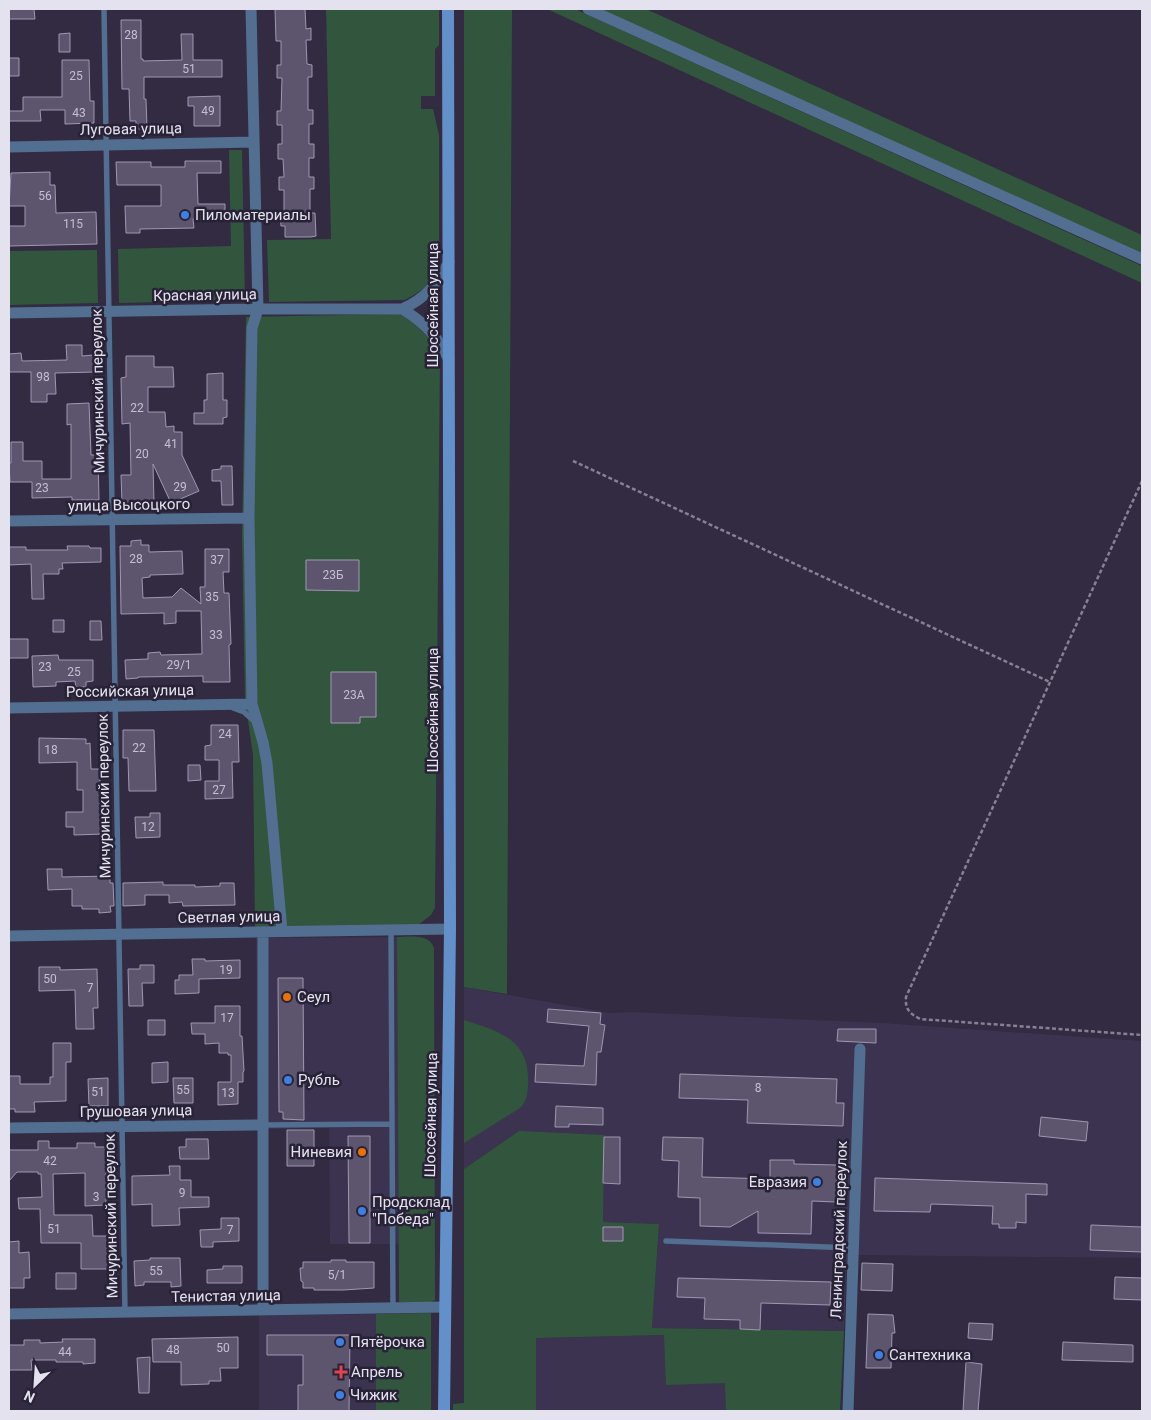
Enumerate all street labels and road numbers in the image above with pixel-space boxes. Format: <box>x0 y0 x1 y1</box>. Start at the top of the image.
street label: Луговая улица <box>80 119 182 139</box>
street label: Шоссейная улица <box>424 243 442 367</box>
street label: Красная улица <box>153 285 257 305</box>
street label: Мичуринский переулок <box>88 308 108 474</box>
street label: улица Высоцкого <box>68 495 190 515</box>
street label: Шоссейная улица <box>424 648 442 772</box>
street label: Российская улица <box>66 681 194 701</box>
street label: Мичуринский переулок <box>94 713 114 879</box>
street label: Светлая улица <box>177 907 281 927</box>
street label: Шоссейная улица <box>421 1052 441 1178</box>
street label: Грушовая улица <box>79 1101 193 1121</box>
street label: Мичуринский переулок <box>101 1133 121 1299</box>
street label: Ленинградский переулок <box>827 1140 851 1320</box>
street label: Тенистая улица <box>171 1286 281 1306</box>

